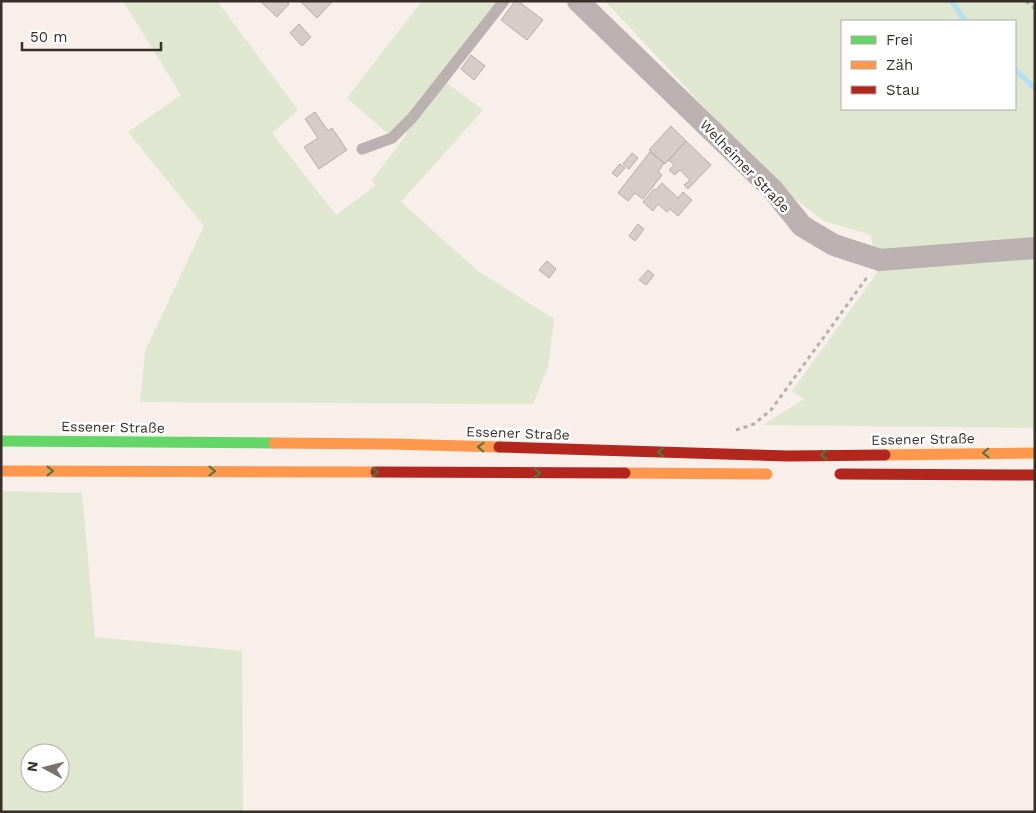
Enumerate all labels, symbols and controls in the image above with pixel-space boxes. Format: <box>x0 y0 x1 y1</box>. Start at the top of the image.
scale bar <box>22 20 161 52</box>
legend <box>841 20 1016 110</box>
text: 50 m <box>30 28 67 46</box>
text: Frei <box>886 31 913 49</box>
text: Zäh <box>886 56 913 74</box>
text: Stau <box>886 81 920 99</box>
street label: Welheimer Straße <box>697 116 793 216</box>
street label: Essener Straße <box>61 418 165 436</box>
street label: Essener Straße <box>466 423 570 443</box>
street label: Essener Straße <box>871 430 975 448</box>
one-way arrow <box>477 442 484 452</box>
one-way arrow <box>657 447 664 457</box>
one-way arrow <box>982 448 990 458</box>
one-way arrow <box>819 450 827 461</box>
one-way arrow <box>46 466 54 476</box>
one-way arrow <box>209 466 217 476</box>
one-way arrow <box>372 467 379 477</box>
one-way arrow <box>534 468 542 478</box>
north arrow <box>20 743 70 793</box>
text: N <box>24 760 41 773</box>

